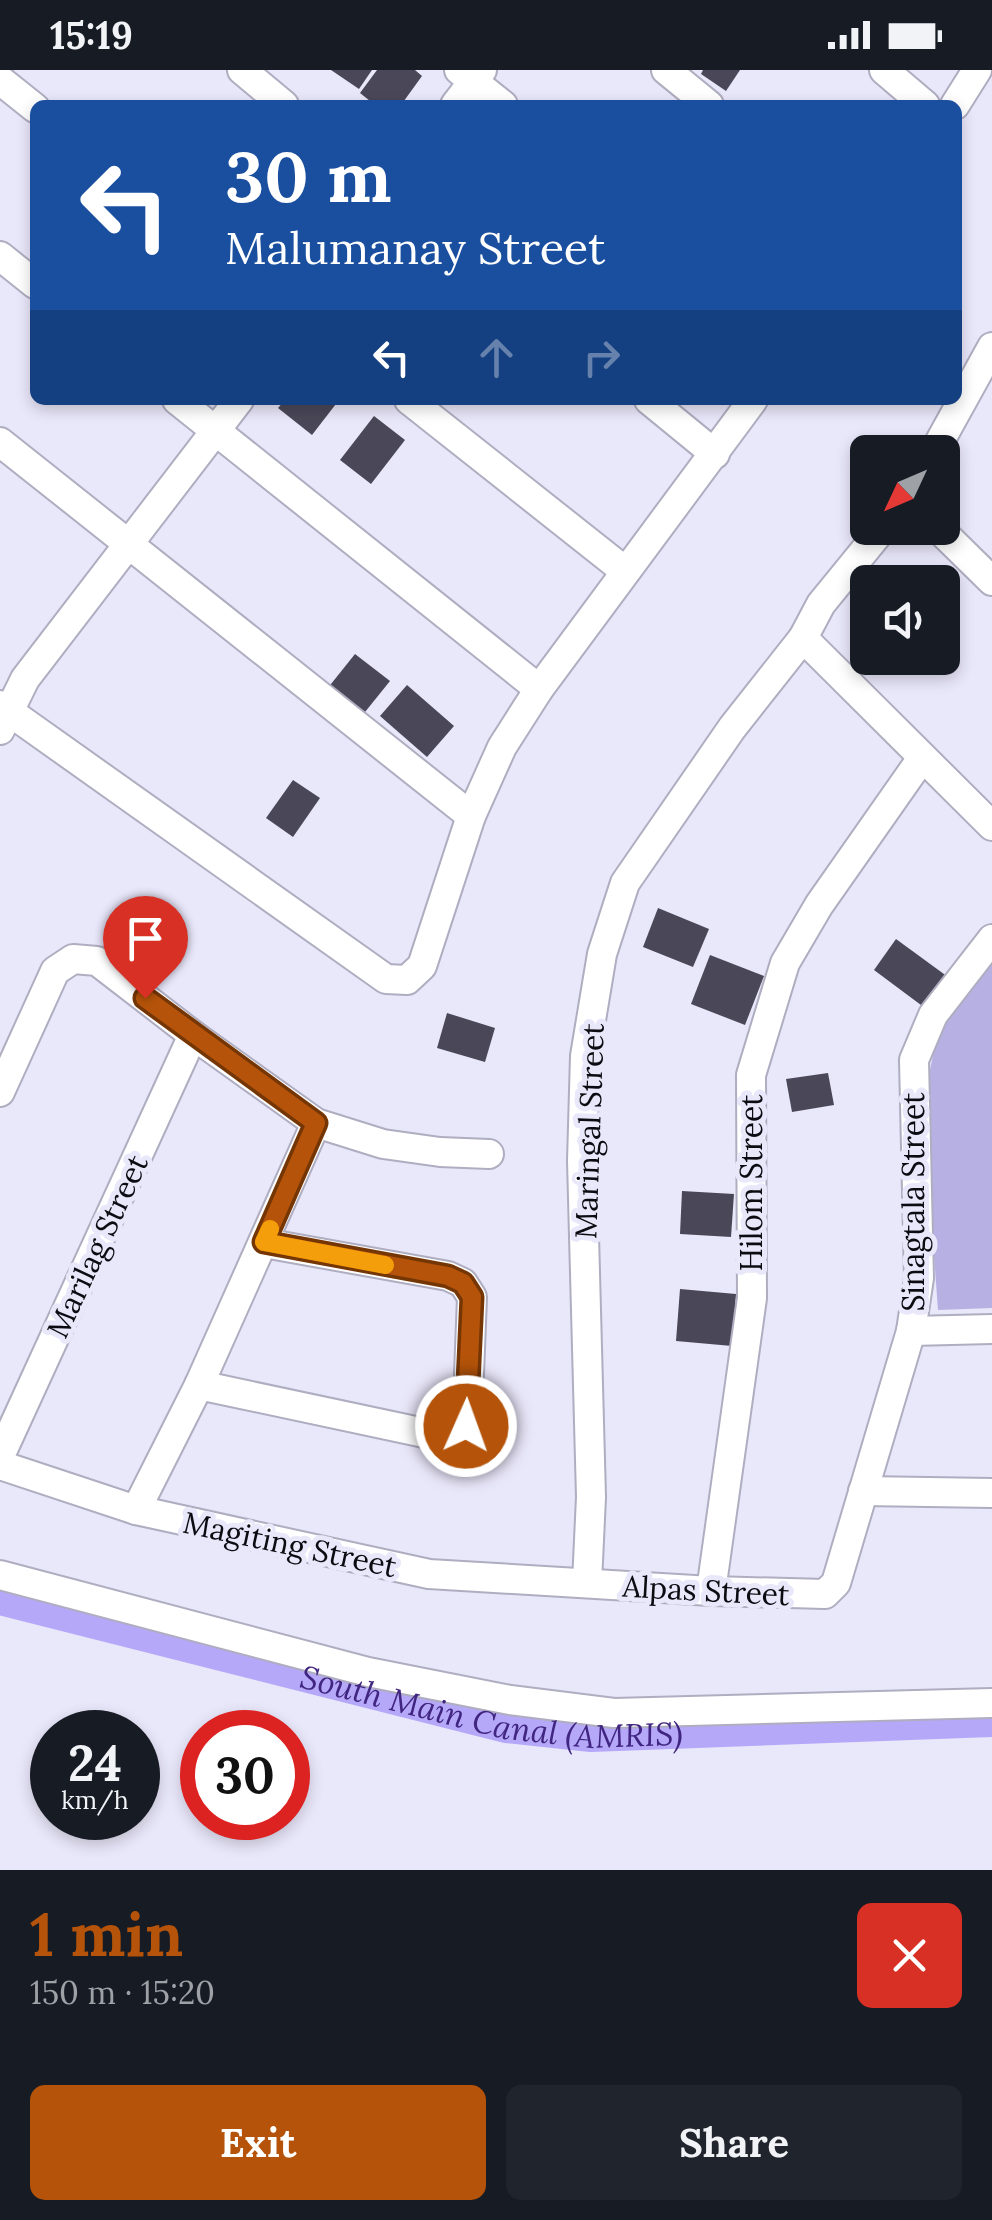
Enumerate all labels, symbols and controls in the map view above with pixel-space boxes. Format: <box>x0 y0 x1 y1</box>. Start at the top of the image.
text: 15:19 <box>50 11 133 59</box>
text: 30 m <box>225 132 392 221</box>
icon: left <box>60 140 190 270</box>
text: Malumanay Street <box>225 219 605 276</box>
icon: left <box>364 330 419 385</box>
icon: ahead <box>469 330 524 385</box>
icon: right <box>574 330 629 385</box>
north arrow <box>850 435 960 545</box>
map controls <box>850 435 960 675</box>
button: sound <box>850 565 960 675</box>
pin <box>103 896 188 999</box>
icon: arrive <box>118 911 173 966</box>
street label: Maringal Street <box>566 1022 613 1240</box>
street label: Sinagtala Street <box>894 1092 933 1312</box>
street label: Hilom Street <box>732 1094 770 1272</box>
street label: Marilag Street <box>38 1148 157 1344</box>
position arrow <box>414 1374 518 1478</box>
street label: Magiting Street <box>180 1503 400 1586</box>
street label: Alpas Street <box>621 1567 791 1613</box>
water label: South Main Canal (AMRIS) <box>296 1655 683 1757</box>
speed limit sign: 30 <box>180 1710 310 1840</box>
text: 24 <box>68 1731 122 1795</box>
text: km/h <box>61 1784 129 1816</box>
text: 1 min <box>30 1896 183 1972</box>
button: close <box>857 1903 962 2008</box>
text: 150 m · 15:20 <box>30 1972 215 2013</box>
button: Exit <box>30 2085 486 2200</box>
button: Share <box>506 2085 962 2200</box>

